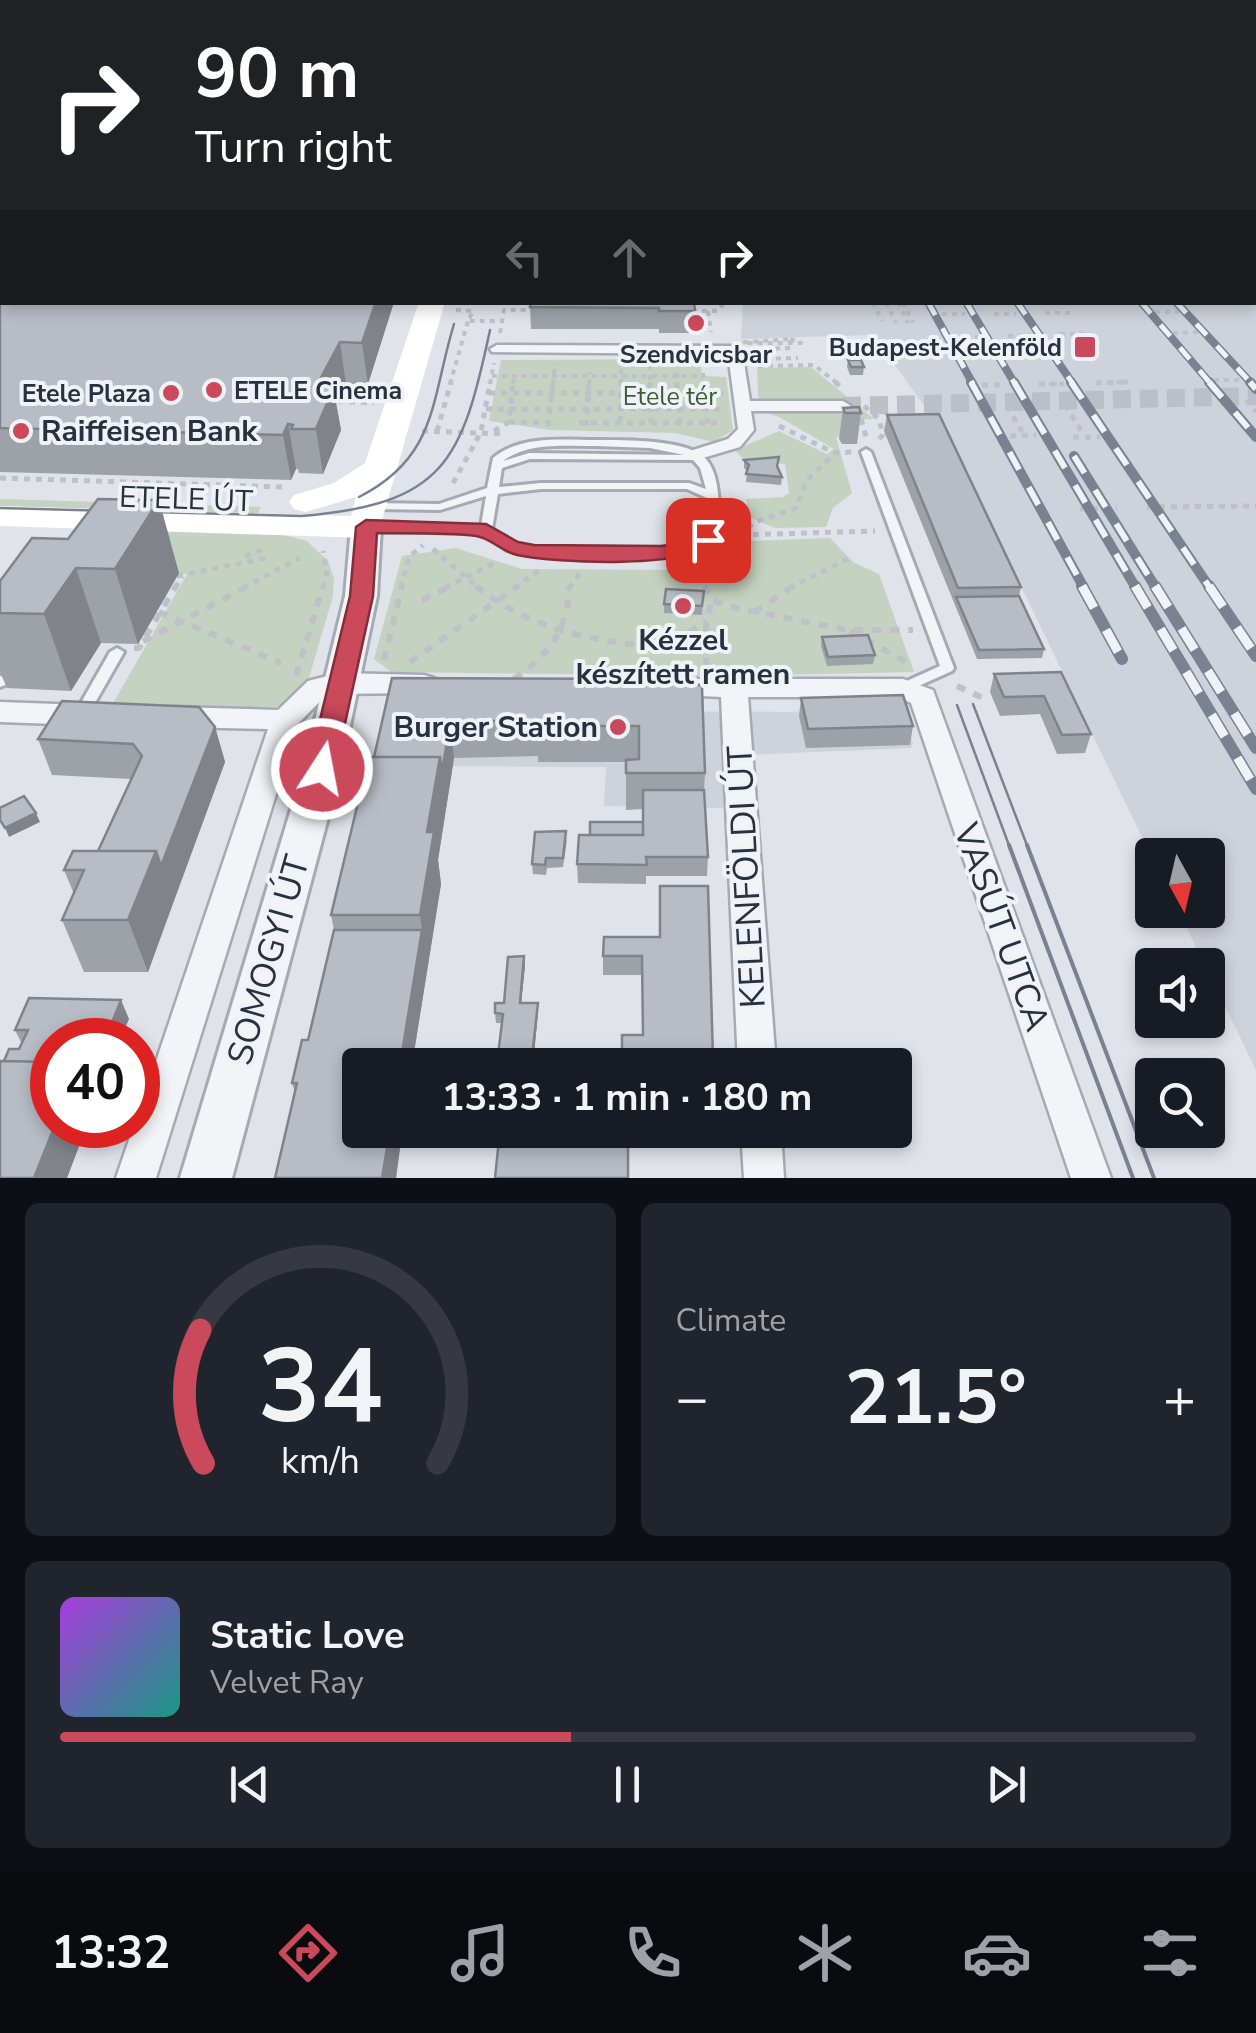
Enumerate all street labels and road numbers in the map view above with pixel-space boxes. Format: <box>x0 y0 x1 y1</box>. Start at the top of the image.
street label: ETELE ÚT <box>118 477 254 522</box>
street label: KELENFÖLDI ÚT <box>716 745 777 1009</box>
street label: VASÚT UTCA <box>942 816 1061 1038</box>
street label: SOMOGYI ÚT <box>216 850 321 1070</box>

